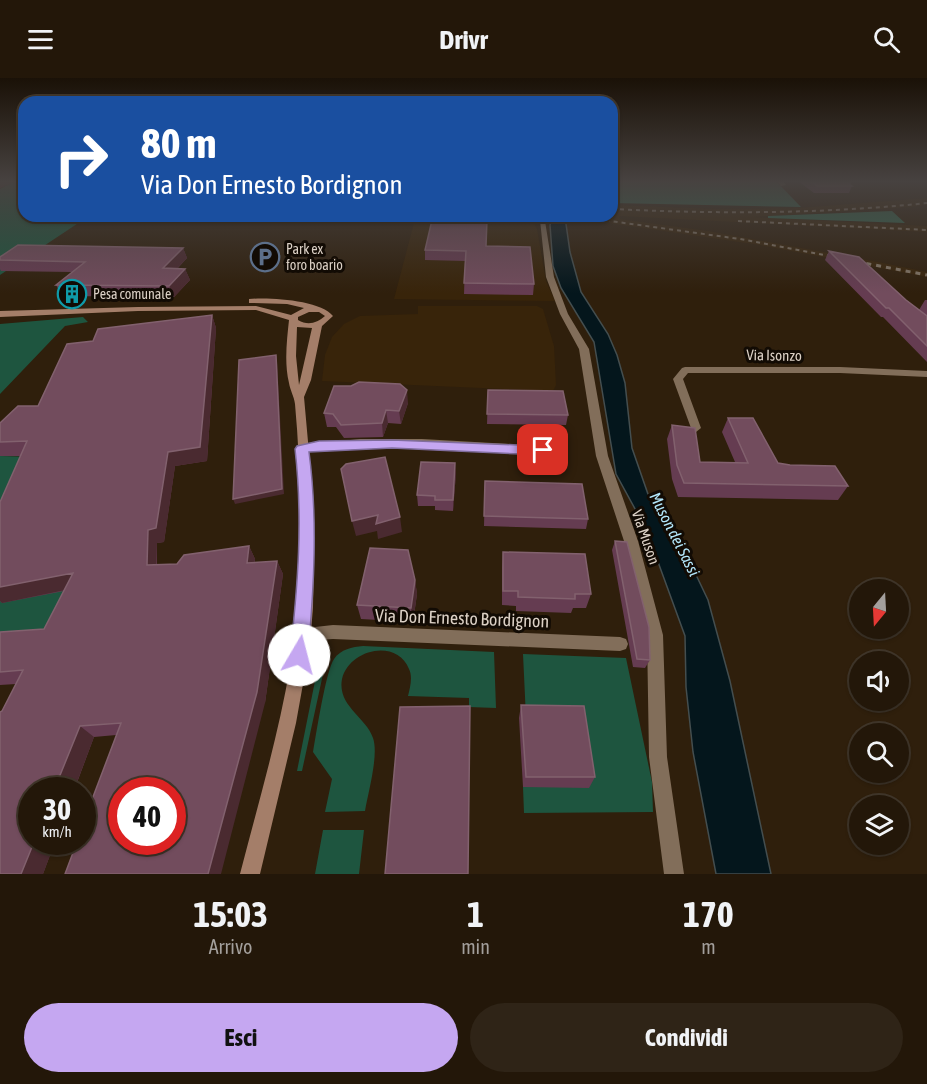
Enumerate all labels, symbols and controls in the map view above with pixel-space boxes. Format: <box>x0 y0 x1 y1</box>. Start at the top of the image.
icon: menu <box>24 23 57 56</box>
icon: search <box>870 23 903 56</box>
text: Drivr <box>439 24 488 55</box>
text: 80 m <box>141 119 216 167</box>
icon: right <box>42 120 120 198</box>
text: Via Don Ernesto Bordignon <box>141 169 403 200</box>
parking icon: Park ex foro boario <box>249 241 281 273</box>
place label: Park ex foro boario <box>286 241 343 273</box>
building icon: Pesa comunale <box>56 278 88 310</box>
place label: Pesa comunale <box>93 286 171 302</box>
street label: Via Isonzo <box>746 346 802 364</box>
pin <box>517 424 568 475</box>
icon: arrive <box>526 433 559 466</box>
water label: Muson dei Sassi <box>646 489 704 579</box>
street label: Via Muson <box>629 507 663 567</box>
north arrow <box>849 579 909 639</box>
map controls <box>849 579 909 855</box>
street label: Via Don Ernesto Bordignon <box>375 604 549 632</box>
position arrow <box>267 623 331 687</box>
button: sound <box>849 651 909 711</box>
button: search <box>849 723 909 783</box>
speed limit sign: 40 <box>108 777 186 855</box>
text: 30 <box>43 792 71 826</box>
button: layers <box>849 795 909 855</box>
text: km/h <box>42 823 72 840</box>
text: 15:03 <box>193 893 268 935</box>
text: 1 <box>467 893 484 935</box>
text: 170 <box>683 893 734 935</box>
text: Arrivo <box>209 935 252 958</box>
text: min <box>461 935 490 958</box>
text: m <box>701 935 716 958</box>
button: Esci <box>24 1003 458 1072</box>
button: Condividi <box>470 1003 903 1072</box>

